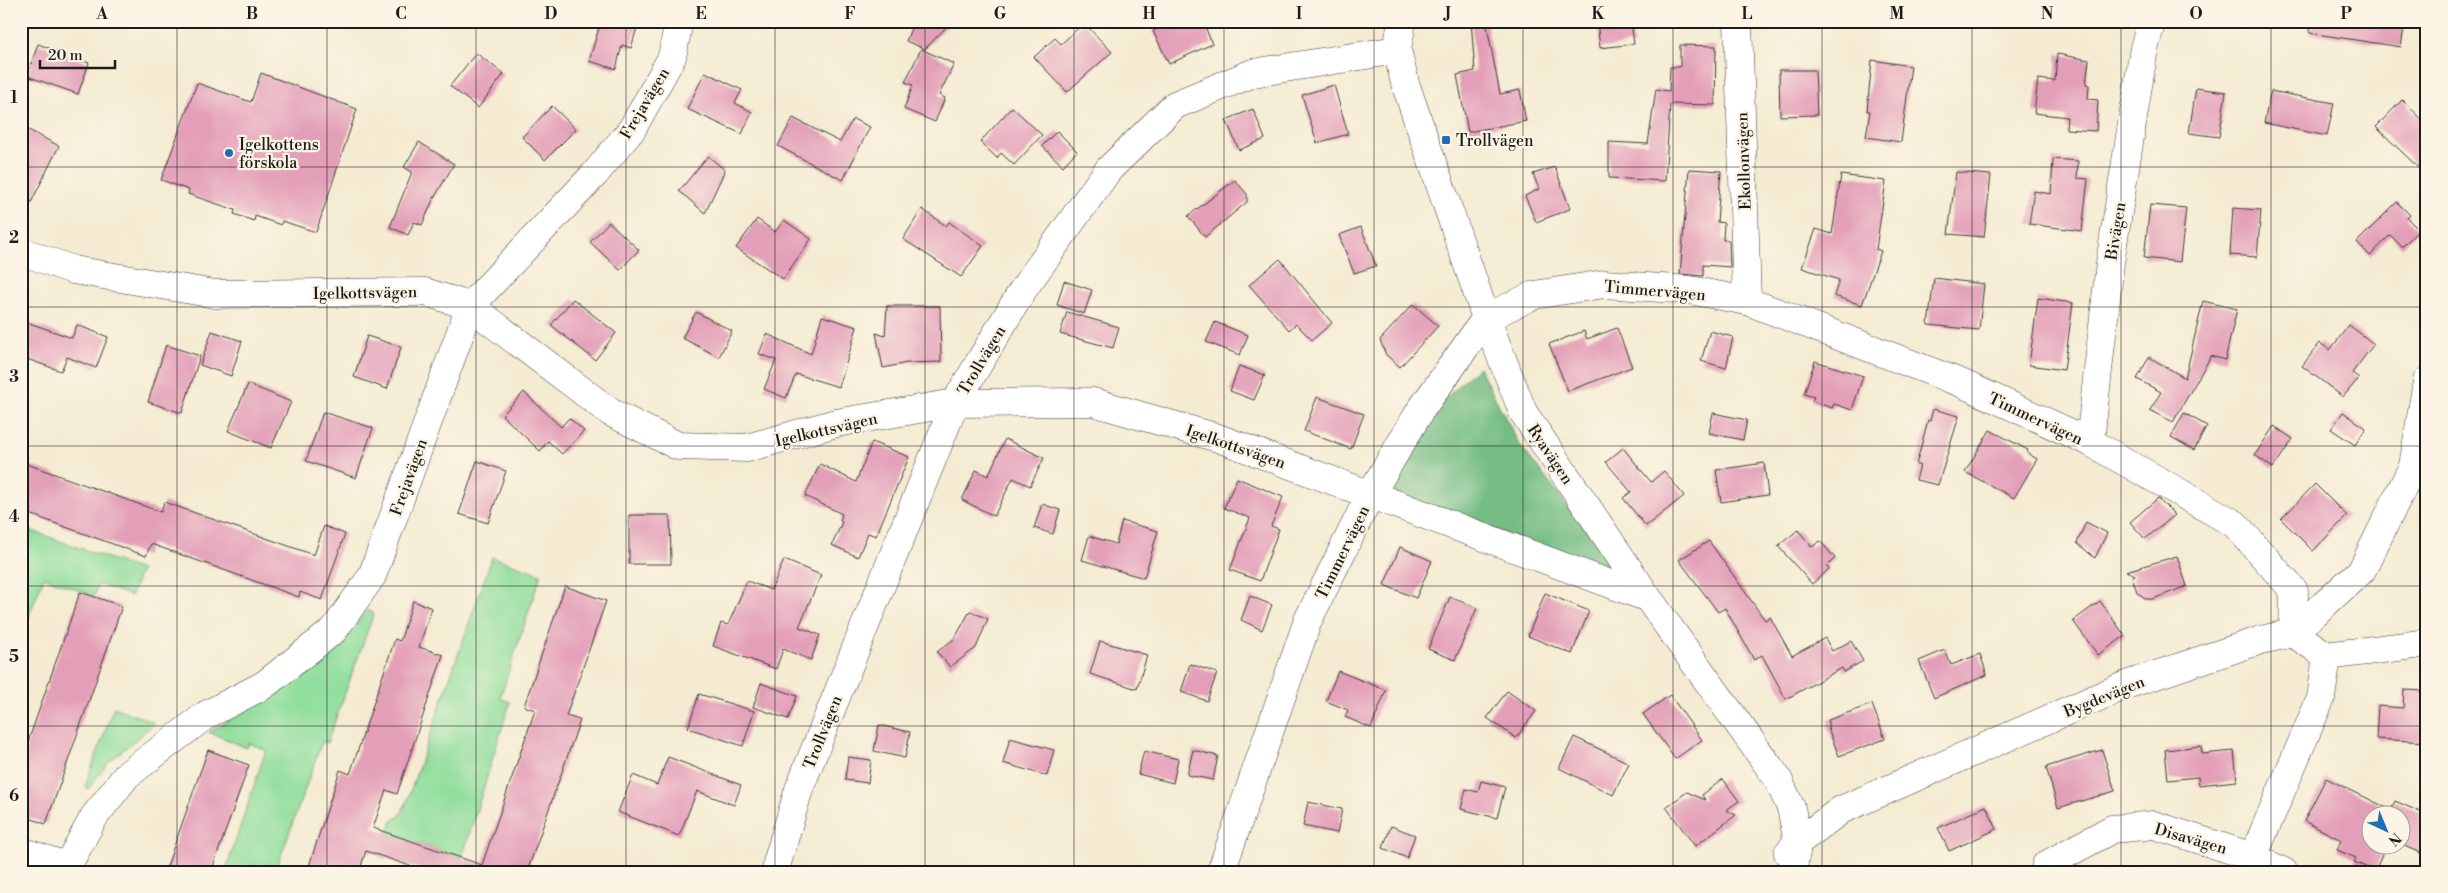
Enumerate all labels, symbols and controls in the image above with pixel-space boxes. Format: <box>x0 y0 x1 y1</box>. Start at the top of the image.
text: A <box>95 4 108 24</box>
text: B <box>246 4 258 24</box>
text: C <box>395 4 407 24</box>
text: D <box>545 4 558 24</box>
text: E <box>695 4 707 24</box>
text: F <box>844 4 856 24</box>
text: G <box>994 4 1007 24</box>
text: H <box>1142 4 1156 24</box>
text: I <box>1296 4 1302 24</box>
text: J <box>1443 4 1451 24</box>
text: K <box>1592 4 1606 24</box>
text: L <box>1742 4 1753 24</box>
text: M <box>1890 4 1905 24</box>
text: N <box>2041 4 2054 24</box>
text: O <box>2189 4 2203 24</box>
text: P <box>2340 4 2352 24</box>
scale bar <box>40 38 115 70</box>
text: 20 m <box>48 46 83 65</box>
street label: Frejavägen <box>616 64 674 143</box>
text: 1 <box>10 88 18 108</box>
street label: Ekollonvägen <box>1732 111 1756 210</box>
place label: Trollvägen <box>1456 131 1534 151</box>
marker: Trollvägen <box>1440 134 1452 146</box>
place label: Igelkottens förskola <box>239 135 319 173</box>
marker: Igelkottens förskola <box>223 147 235 159</box>
street label: Bivägen <box>2101 200 2130 262</box>
text: 2 <box>9 228 19 248</box>
street label: Timmervägen <box>1603 277 1707 305</box>
street label: Igelkottsvägen <box>313 282 418 304</box>
street label: Trollvägen <box>953 322 1011 399</box>
text: 3 <box>9 367 19 387</box>
street label: Timmervägen <box>1985 388 2086 450</box>
street label: Igelkottsvägen <box>773 408 880 451</box>
street label: Igelkottsvägen <box>1183 420 1289 474</box>
street label: Ryavägen <box>1523 421 1578 489</box>
street label: Frejavägen <box>386 436 432 518</box>
street label: Timmervägen <box>1312 502 1374 603</box>
text: 4 <box>9 507 20 527</box>
text: 5 <box>9 647 19 667</box>
street label: Bygdevägen <box>2060 671 2148 723</box>
street label: Trollvägen <box>799 692 847 772</box>
text: 6 <box>9 786 19 806</box>
north arrow <box>2360 806 2410 856</box>
street label: Disavägen <box>2152 819 2230 859</box>
text: N <box>2384 828 2405 849</box>

